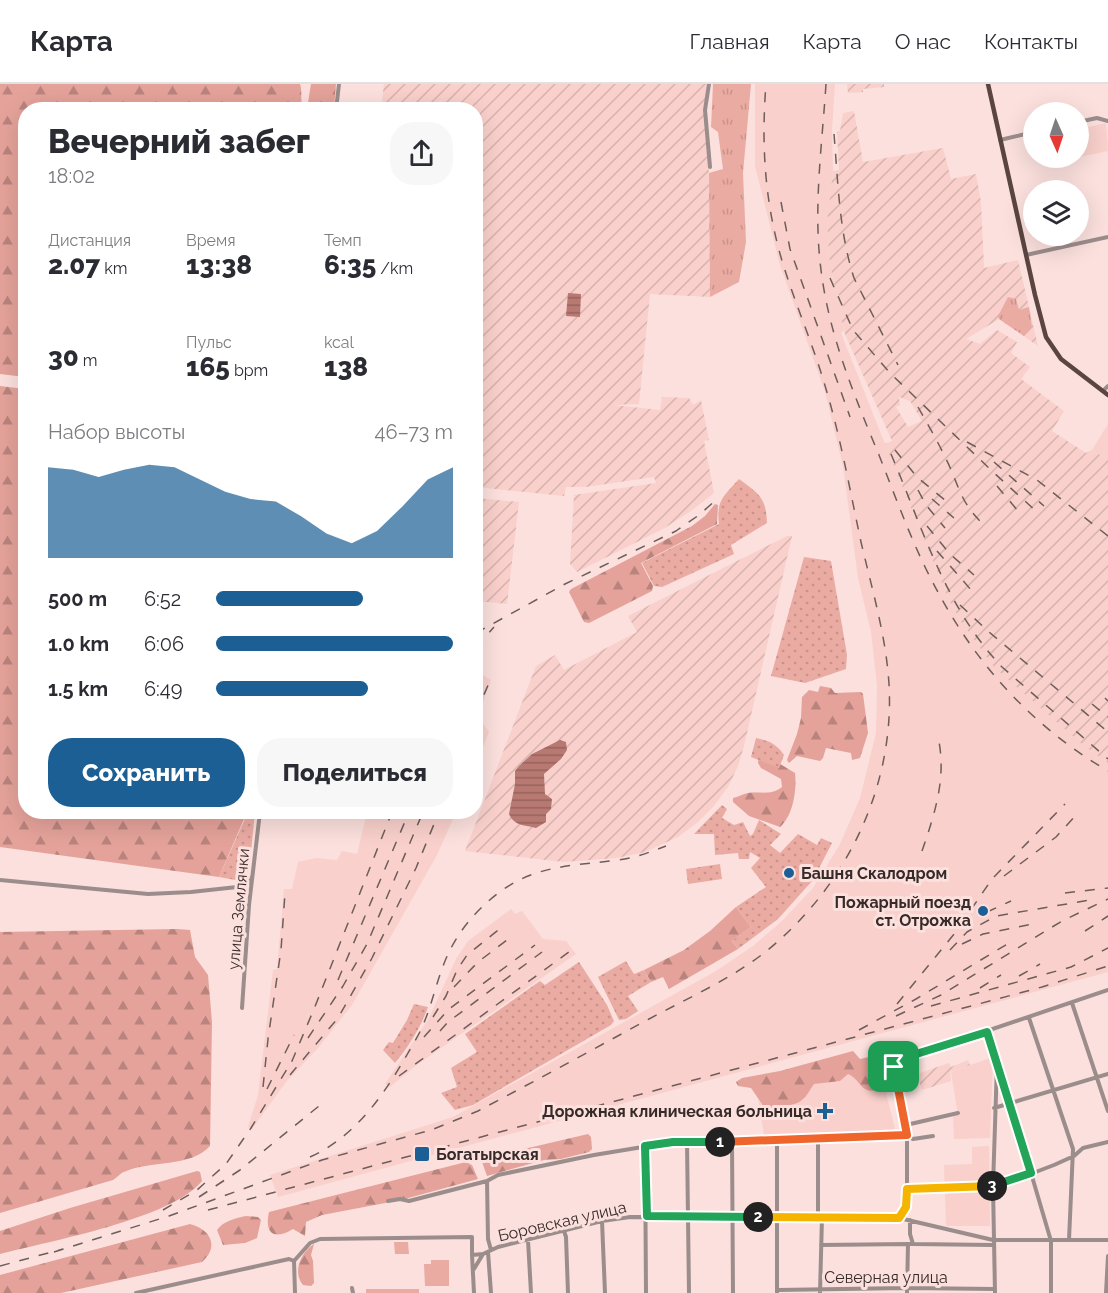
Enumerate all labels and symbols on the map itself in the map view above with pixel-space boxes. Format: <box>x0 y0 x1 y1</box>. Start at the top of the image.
north arrow <box>1023 102 1089 168</box>
street label: улица Землячки <box>224 847 253 971</box>
place label: Башня Скалодром <box>801 864 947 883</box>
marker: Башня Скалодром <box>782 866 796 880</box>
place label: Пожарный поезд ст. Отрожка <box>834 893 971 930</box>
marker: Пожарный поезд ст. Отрожка <box>976 904 990 918</box>
pin <box>868 1041 919 1092</box>
place label: Дорожная клиническая больница <box>542 1102 812 1121</box>
marker: Дорожная клиническая больница <box>816 1102 834 1120</box>
pin: 1 <box>705 1127 735 1157</box>
marker: Богатырская <box>413 1145 431 1163</box>
place label: Богатырская <box>436 1145 539 1164</box>
pin: 3 <box>977 1171 1007 1201</box>
street label: Боровская улица <box>496 1198 628 1245</box>
pin: 2 <box>743 1202 773 1232</box>
street label: Северная улица <box>824 1268 948 1287</box>

